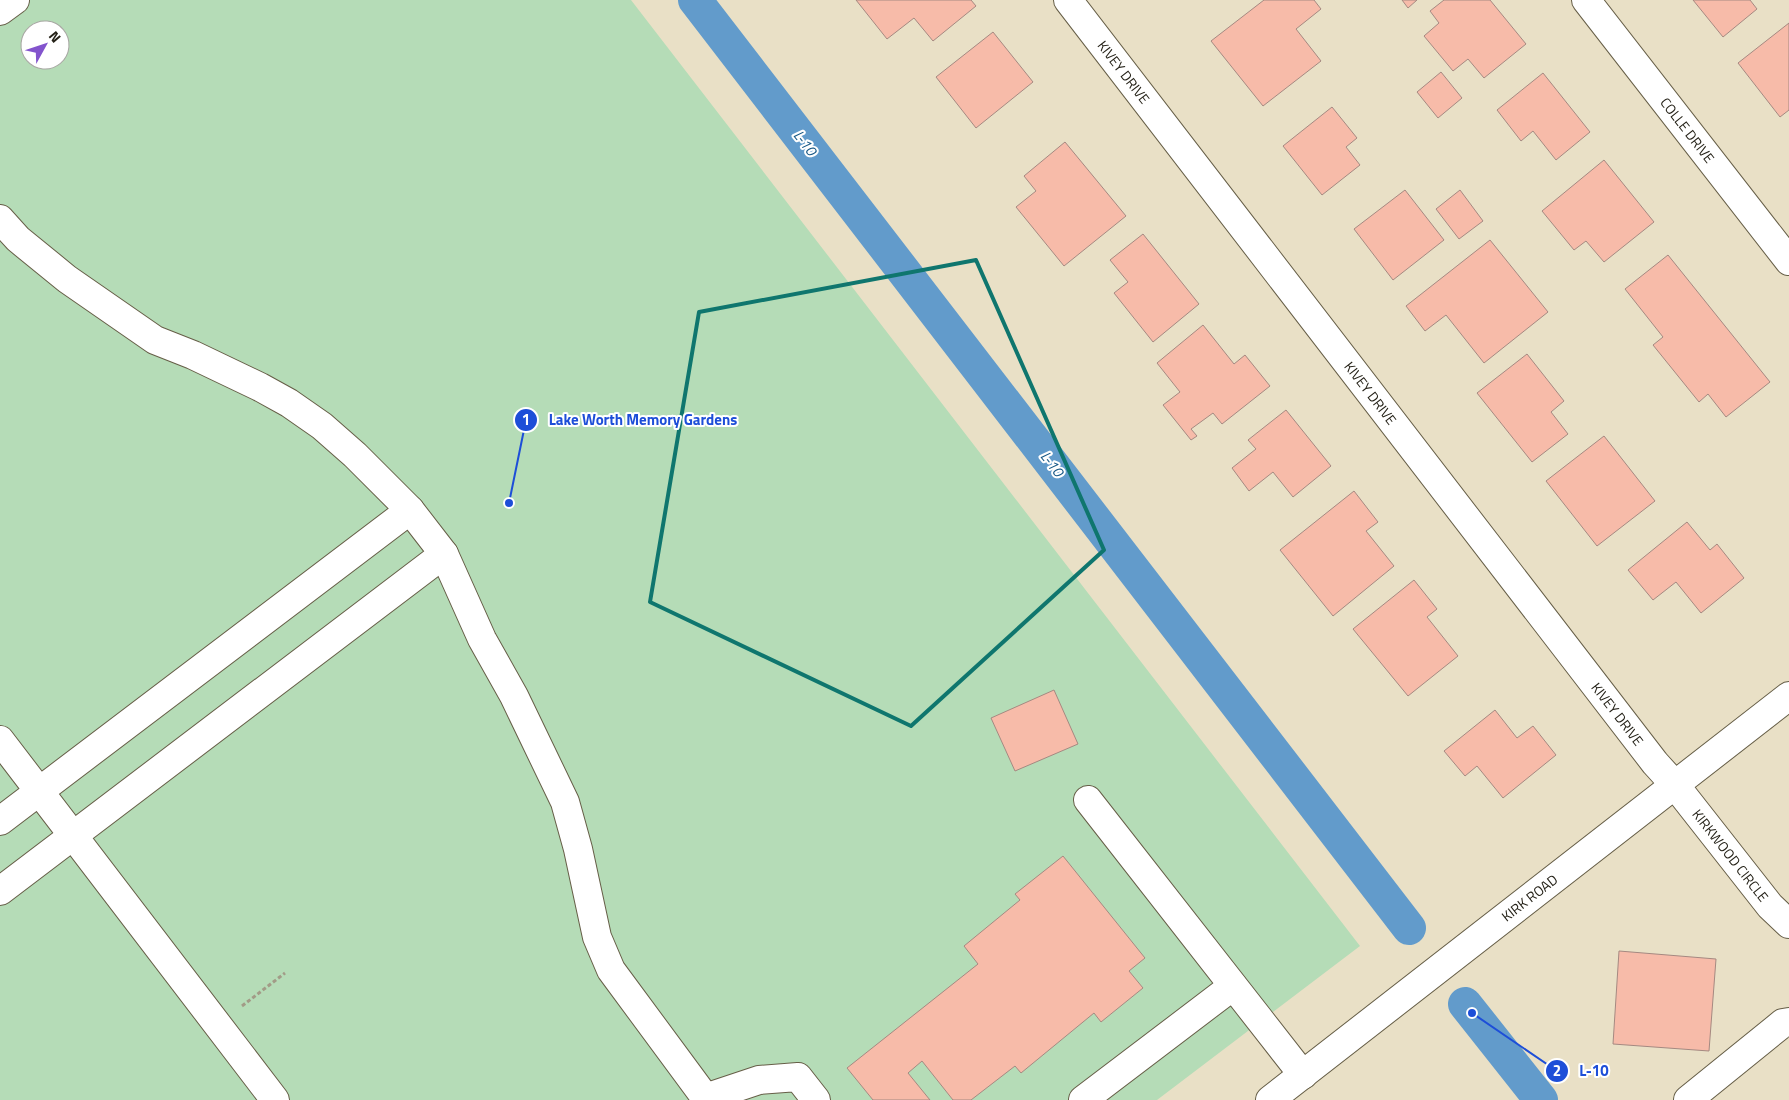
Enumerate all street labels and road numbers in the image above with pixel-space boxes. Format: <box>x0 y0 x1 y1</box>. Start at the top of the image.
street label: KIVEY DRIVE <box>1093 36 1155 108</box>
street label: COLLE DRIVE <box>1655 93 1720 167</box>
street label: KIVEY DRIVE <box>1340 357 1402 429</box>
street label: KIVEY DRIVE <box>1587 678 1649 750</box>
street label: KIRKWOOD CIRCLE <box>1688 804 1774 906</box>
street label: KIRK ROAD <box>1497 869 1562 926</box>

